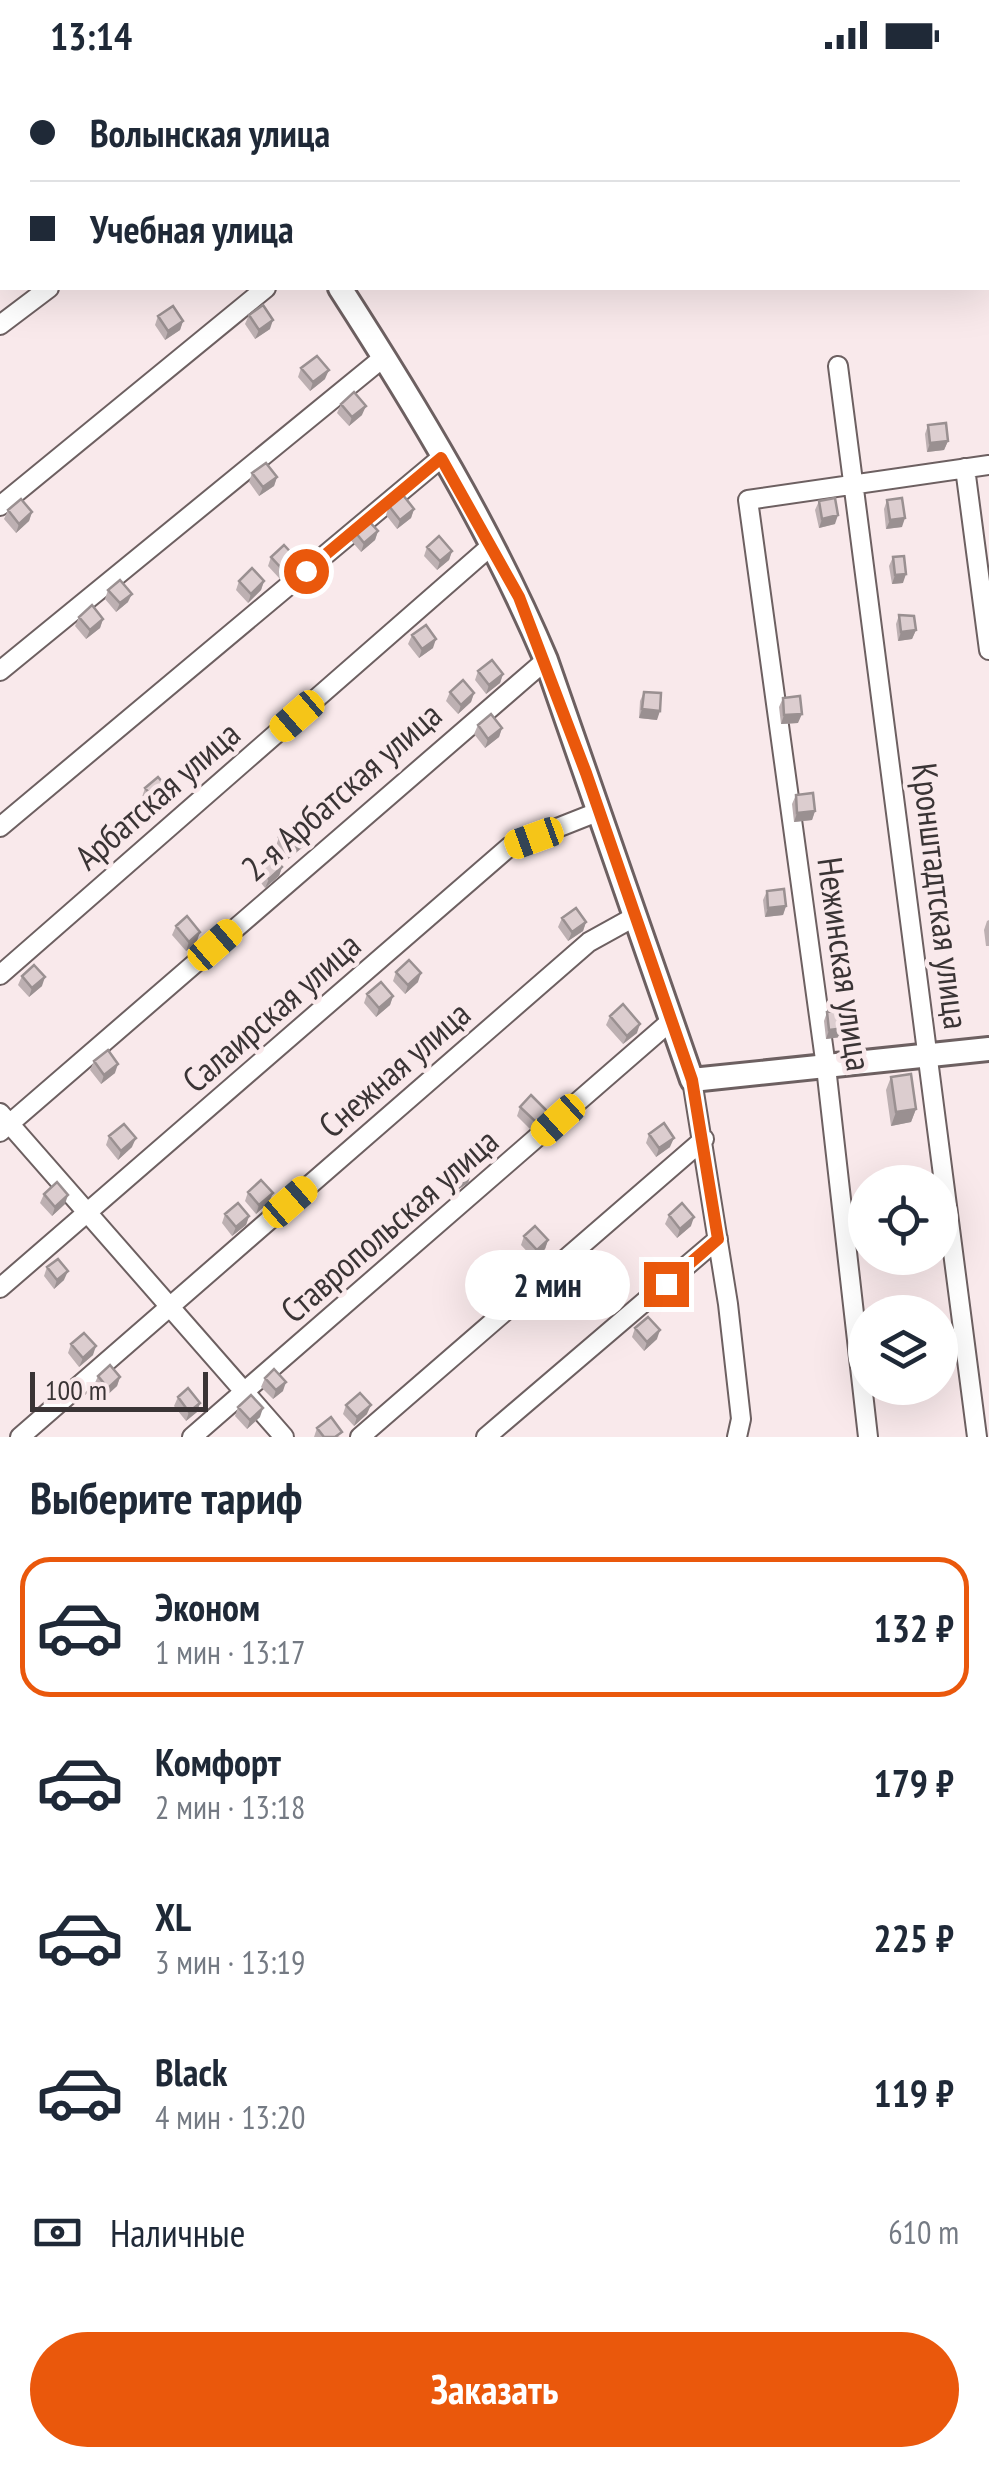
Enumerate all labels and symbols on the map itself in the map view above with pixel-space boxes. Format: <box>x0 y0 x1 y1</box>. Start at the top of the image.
route start <box>284 549 329 594</box>
car <box>265 685 329 747</box>
street label: 2-я Арбатская улица <box>231 692 451 890</box>
street label: Арбатская улица <box>65 711 249 879</box>
street label: Кронштадтская улица <box>902 760 980 1032</box>
car <box>501 814 567 862</box>
street label: Нежинская улица <box>807 854 883 1074</box>
car <box>183 914 247 976</box>
street label: Салаирская улица <box>172 922 370 1102</box>
street label: Снежная улица <box>309 991 479 1147</box>
car <box>526 1089 590 1151</box>
street label: Ставропольская улица <box>271 1118 507 1332</box>
car <box>258 1171 322 1233</box>
callout: 2 мин <box>466 1249 631 1319</box>
route end <box>644 1262 689 1307</box>
scale bar <box>30 1367 208 1412</box>

